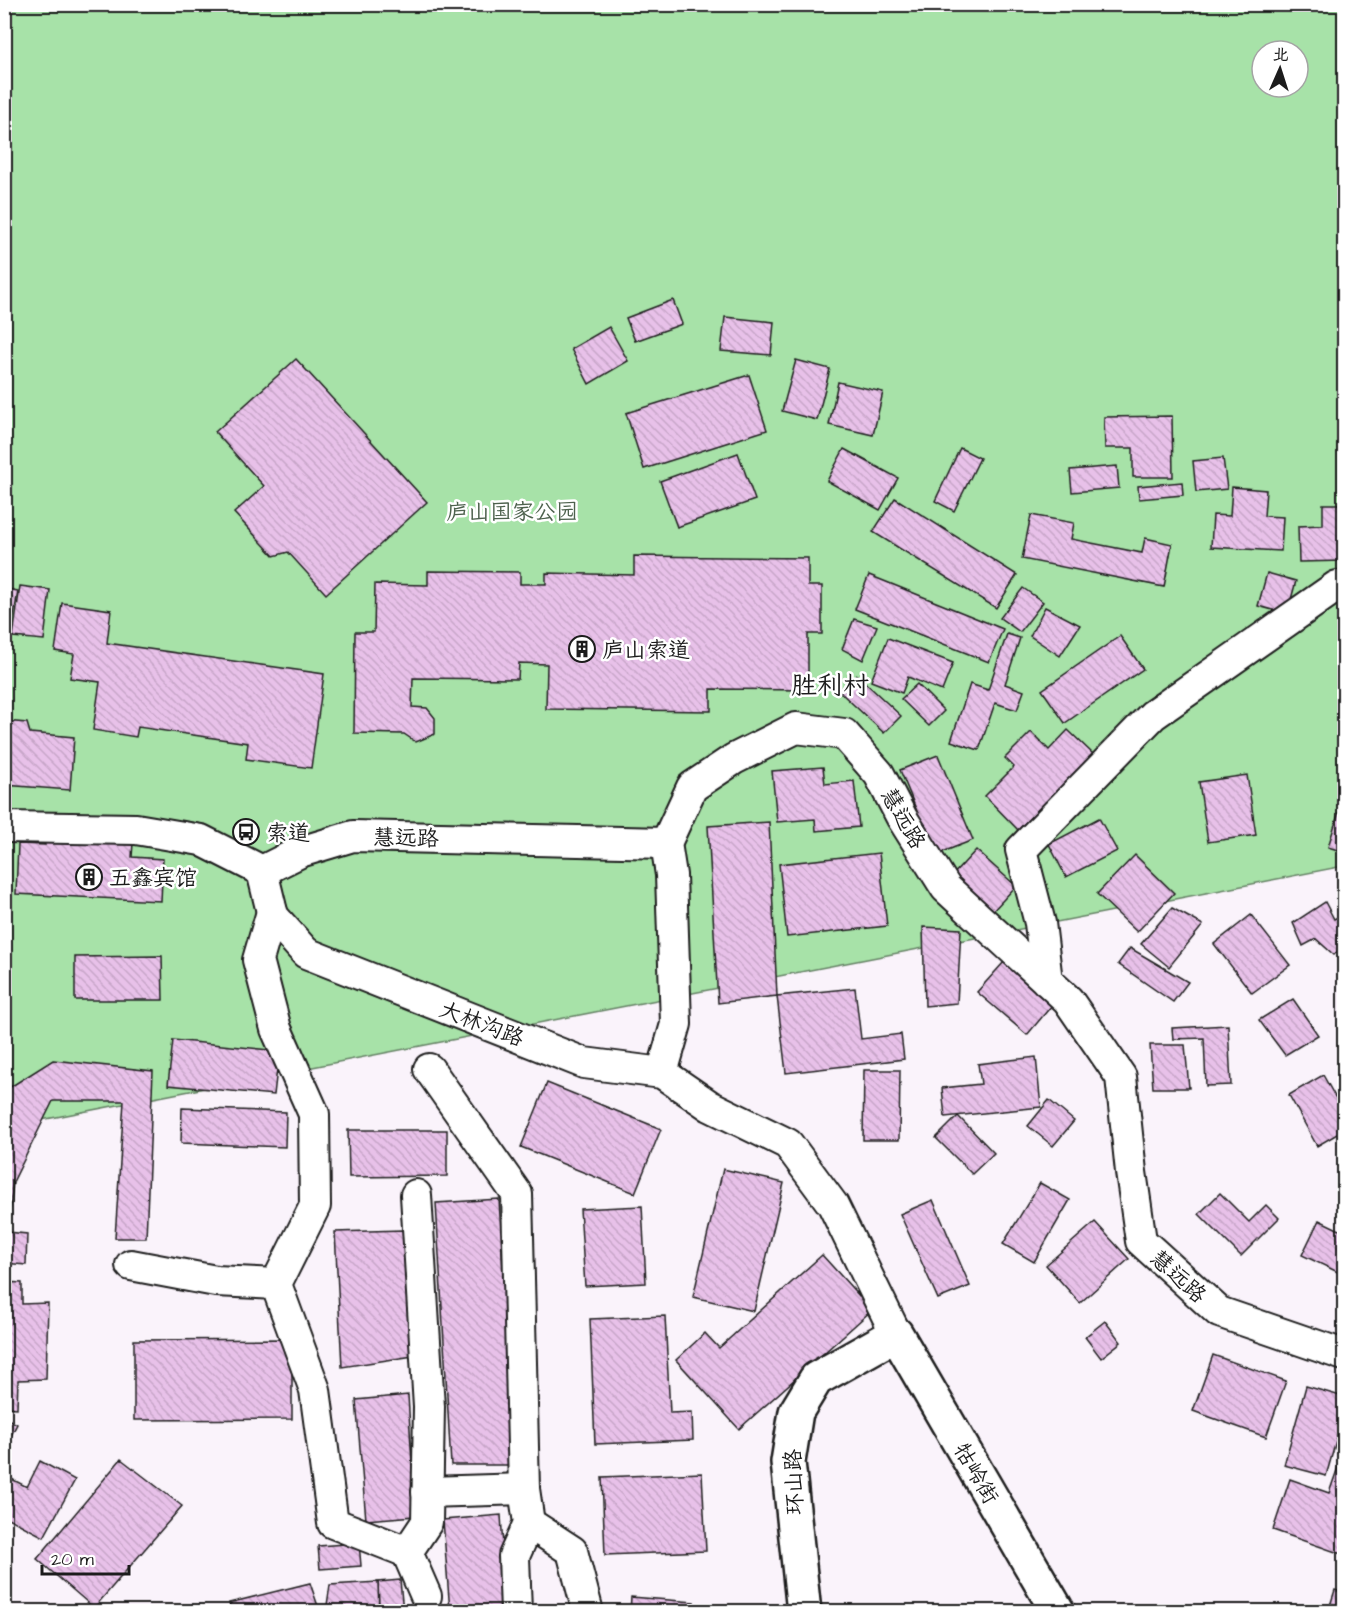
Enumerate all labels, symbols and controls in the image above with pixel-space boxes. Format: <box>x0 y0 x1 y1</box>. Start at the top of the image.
north arrow <box>1250 39 1310 99</box>
text: 北 <box>1272 44 1289 66</box>
park label: 庐山国家公园 <box>446 497 578 528</box>
building icon: 庐山索道 <box>567 634 597 664</box>
place label: 庐山索道 <box>602 635 690 666</box>
district label: 胜利村 <box>791 668 869 704</box>
street label: 慧远路 <box>873 782 933 855</box>
bus stop icon: 索道 <box>231 817 261 847</box>
place label: 索道 <box>266 818 310 849</box>
street label: 慧远路 <box>373 822 439 855</box>
building icon: 五鑫宾馆 <box>74 862 104 892</box>
place label: 五鑫宾馆 <box>109 863 197 894</box>
street label: 大林沟路 <box>435 994 528 1055</box>
street label: 慧远路 <box>1143 1244 1213 1311</box>
street label: 牯岭街 <box>946 1437 1006 1510</box>
street label: 环山路 <box>778 1448 811 1515</box>
scale bar <box>42 1538 129 1576</box>
text: 20 m <box>51 1547 94 1572</box>

